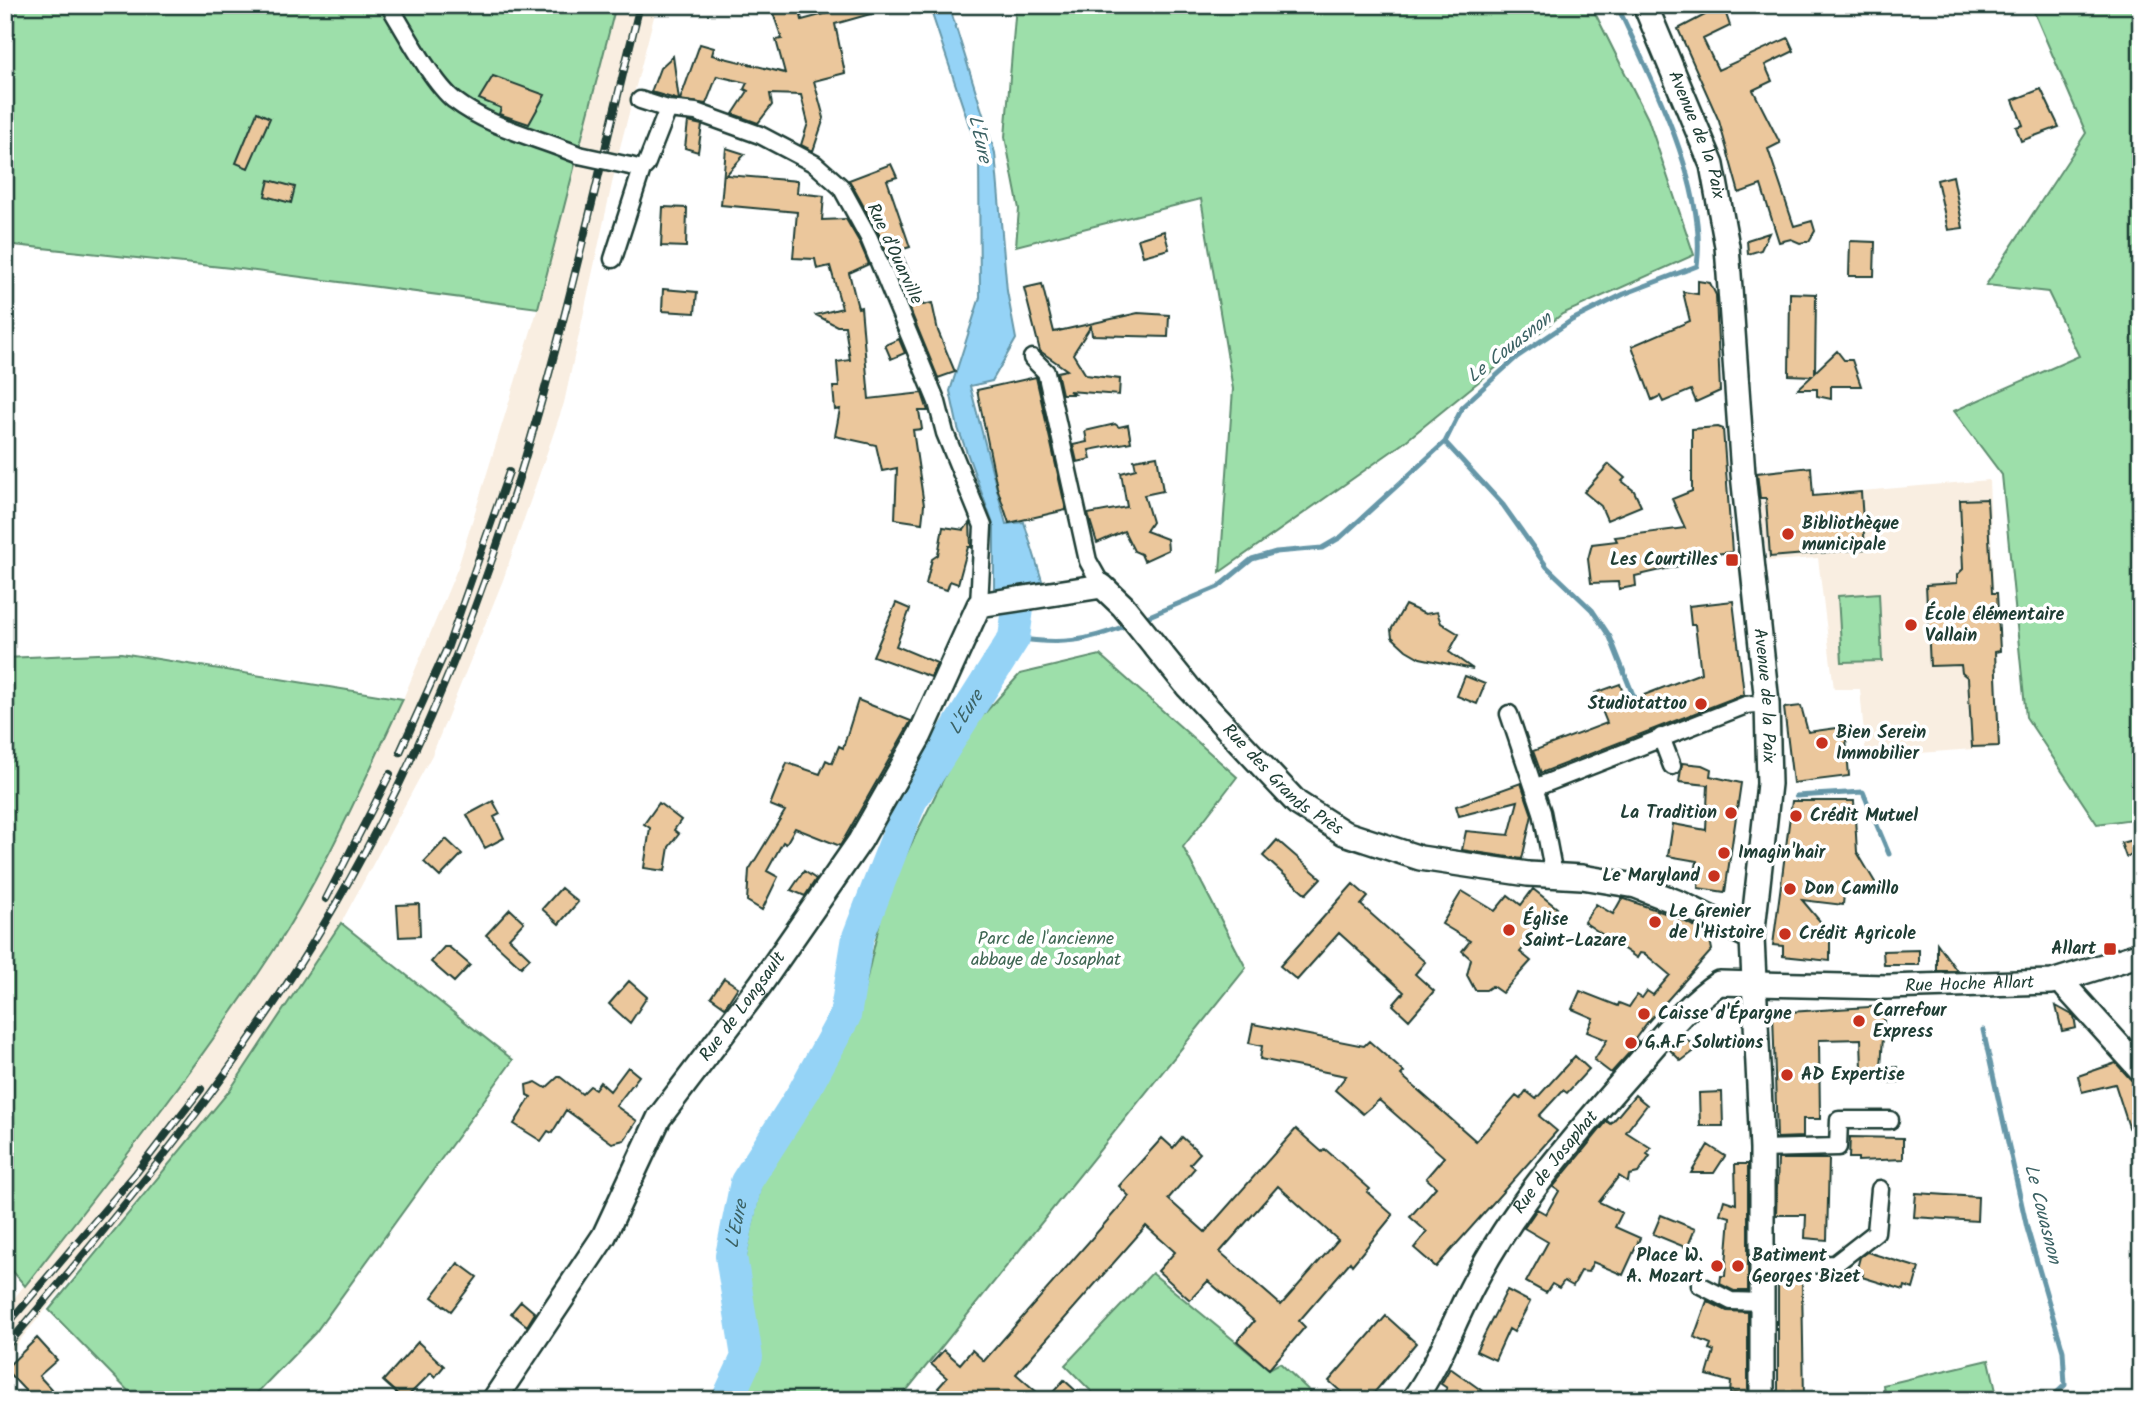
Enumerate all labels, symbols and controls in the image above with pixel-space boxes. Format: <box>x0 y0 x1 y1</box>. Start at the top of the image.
street label: Avenue de la Paix <box>1660 66 1733 201</box>
water label: L'Eure <box>959 112 1000 168</box>
street label: Rue d'Ouarville <box>858 198 930 310</box>
water label: Le Couasnon <box>1461 304 1561 391</box>
place label: Bibliothèque municipale <box>1802 510 1899 560</box>
marker: Bibliothèque municipale <box>1780 526 1796 542</box>
place label: Les Courtilles <box>1610 546 1719 575</box>
marker: Les Courtilles <box>1724 552 1740 568</box>
place label: École élémentaire Vallain <box>1925 601 2065 651</box>
marker: École élémentaire Vallain <box>1903 617 1919 633</box>
street label: Avenue de la Paix <box>1745 627 1783 763</box>
water label: L'Eure <box>941 682 994 741</box>
place label: Studiotattoo <box>1588 690 1687 719</box>
marker: Studiotattoo <box>1693 696 1709 712</box>
street label: Rue des Grands Près <box>1215 717 1349 844</box>
place label: Bien Serein Immobilier <box>1836 719 1926 769</box>
marker: Bien Serein Immobilier <box>1814 735 1830 751</box>
place label: La Tradition <box>1620 799 1717 828</box>
place label: Crédit Mutuel <box>1810 802 1918 831</box>
marker: La Tradition <box>1723 805 1739 821</box>
marker: Crédit Mutuel <box>1788 808 1804 824</box>
place label: Imagin'hair <box>1738 839 1827 868</box>
marker: Imagin'hair <box>1716 845 1732 861</box>
place label: Le Maryland <box>1602 862 1700 891</box>
marker: Le Maryland <box>1706 868 1722 884</box>
place label: Don Camillo <box>1804 875 1899 904</box>
marker: Don Camillo <box>1782 881 1798 897</box>
place label: Le Grenier de l'Histoire <box>1669 898 1764 948</box>
place label: Église Saint-Lazare <box>1523 906 1627 956</box>
marker: Le Grenier de l'Histoire <box>1647 914 1663 930</box>
place label: Crédit Agricole <box>1799 920 1916 949</box>
marker: Église Saint-Lazare <box>1501 922 1517 938</box>
park label: Parc de l'ancienne abbaye de Josaphat <box>971 925 1122 975</box>
marker: Crédit Agricole <box>1777 926 1793 942</box>
place label: Allart <box>2051 935 2097 964</box>
marker: Allart <box>2102 941 2118 957</box>
street label: Rue de Longsault <box>692 945 794 1068</box>
street label: Rue Hoche Allart <box>1905 968 2035 1001</box>
place label: Carrefour Express <box>1873 997 1948 1047</box>
place label: Caisse d'Épargne <box>1658 1000 1792 1029</box>
marker: Caisse d'Épargne <box>1636 1006 1652 1022</box>
marker: Carrefour Express <box>1851 1013 1867 1029</box>
place label: G.A.F Solutions <box>1645 1029 1764 1058</box>
marker: G.A.F Solutions <box>1623 1035 1639 1051</box>
place label: AD Expertise <box>1801 1061 1905 1090</box>
marker: AD Expertise <box>1779 1067 1795 1083</box>
street label: Rue de Josaphat <box>1505 1103 1606 1220</box>
water label: Le Couasnon <box>2015 1161 2069 1269</box>
water label: L'Eure <box>718 1195 757 1251</box>
place label: Place W. A. Mozart <box>1626 1242 1704 1292</box>
place label: Batiment Georges Bizet <box>1752 1242 1861 1292</box>
marker: Place W. A. Mozart <box>1709 1258 1725 1274</box>
marker: Batiment Georges Bizet <box>1730 1258 1746 1274</box>

